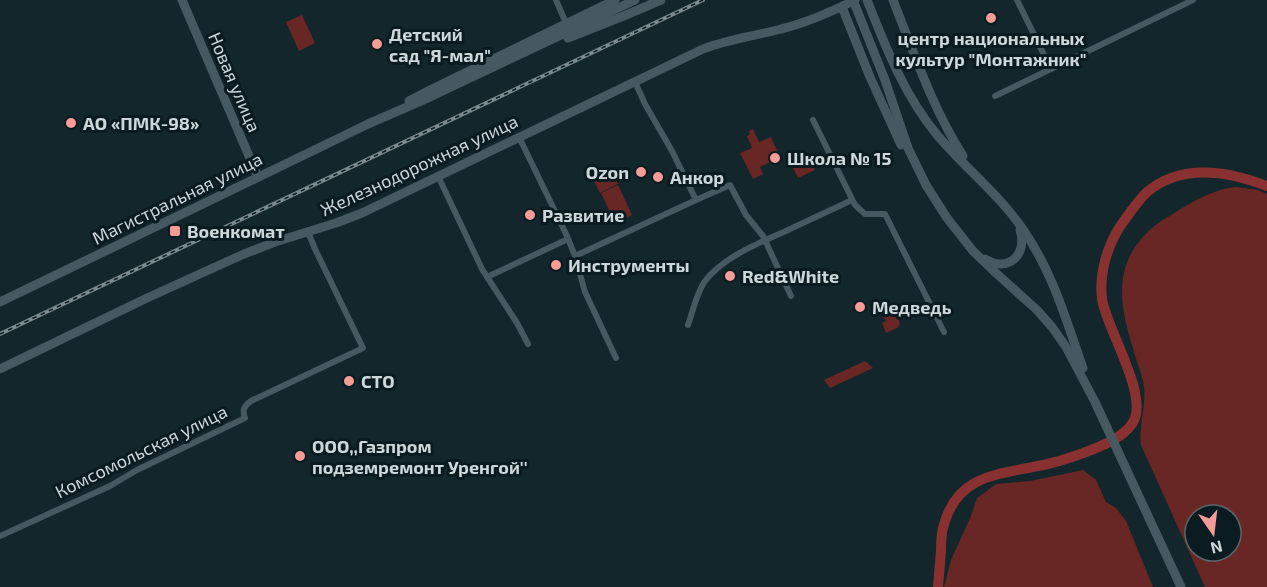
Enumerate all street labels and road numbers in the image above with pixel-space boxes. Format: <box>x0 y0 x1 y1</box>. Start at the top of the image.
street label: Новая улица <box>204 29 266 135</box>
street label: Железнодорожная улица <box>317 110 521 220</box>
street label: Магистральная улица <box>88 147 266 249</box>
street label: Комсомольская улица <box>51 400 231 502</box>

